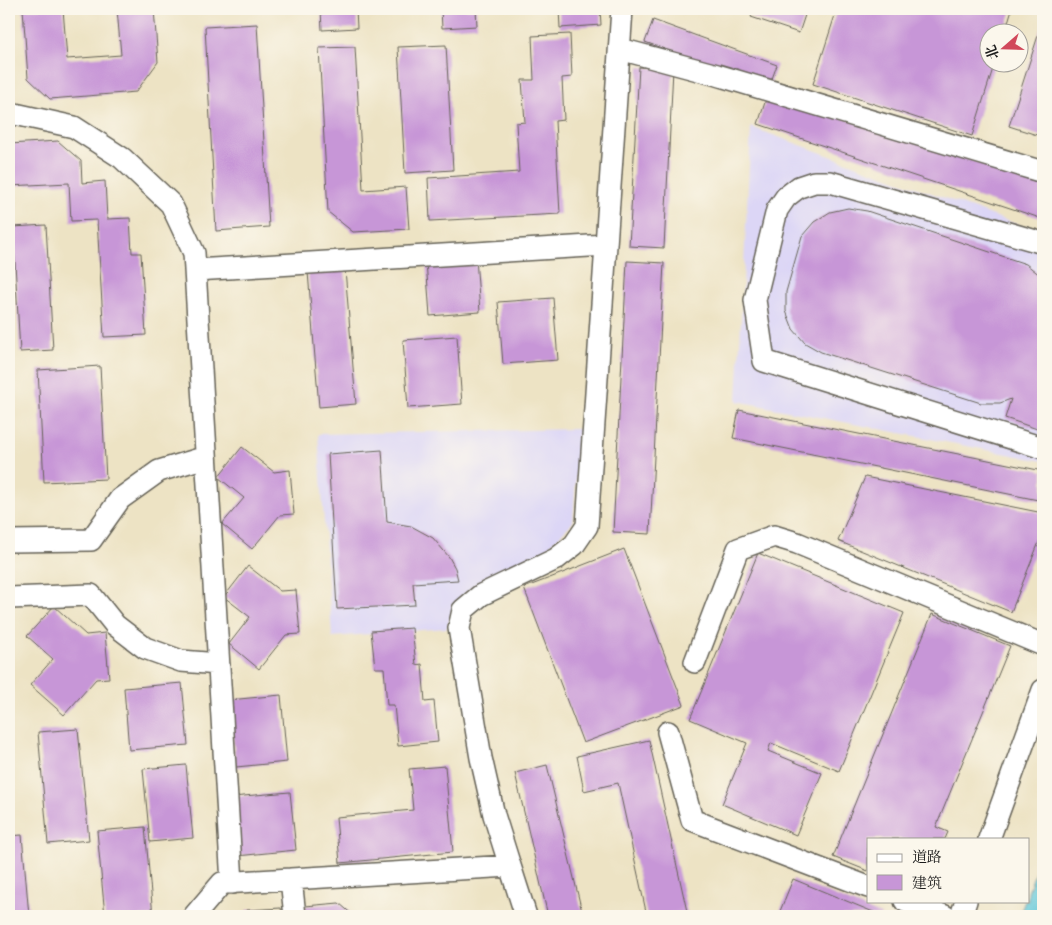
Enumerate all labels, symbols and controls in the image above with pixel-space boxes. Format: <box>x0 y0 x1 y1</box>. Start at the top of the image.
north arrow <box>980 22 1030 72</box>
text: 北 <box>982 43 1003 62</box>
legend <box>867 838 1030 902</box>
text: 道路 <box>912 848 942 866</box>
text: 建筑 <box>912 874 942 892</box>

